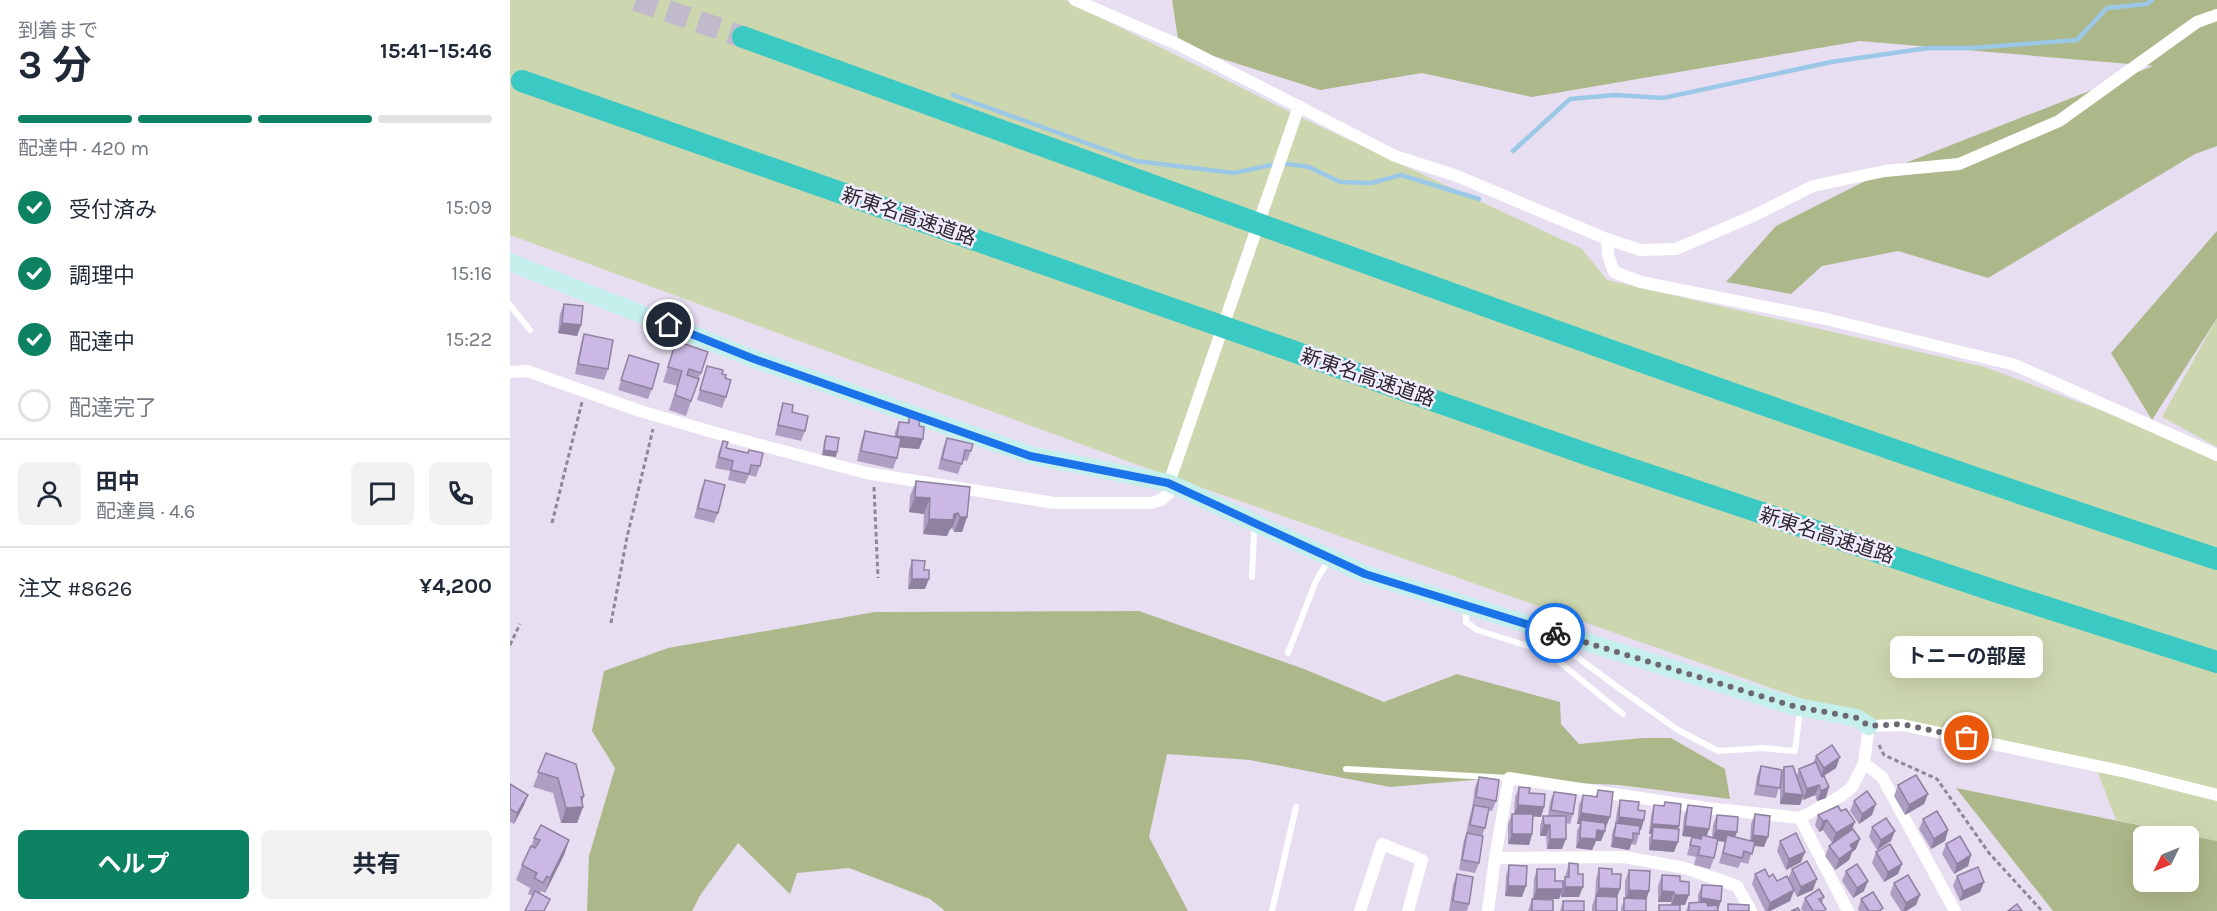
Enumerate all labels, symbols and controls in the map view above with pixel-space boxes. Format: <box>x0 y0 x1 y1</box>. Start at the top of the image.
text: 到着まで <box>18 19 98 42</box>
text: 15:41–15:46 <box>380 38 492 64</box>
text: 3 分 <box>18 42 91 88</box>
text: 配達中 · 420 m <box>18 137 149 160</box>
street label: 新東名高速道路 <box>839 183 979 250</box>
icon: check <box>18 191 51 224</box>
text: 15:09 <box>446 196 492 219</box>
text: 受付済み <box>69 197 157 223</box>
icon: check <box>18 257 51 290</box>
text: 15:16 <box>451 262 492 285</box>
text: 調理中 <box>69 263 135 289</box>
pin <box>643 299 694 350</box>
icon: home <box>652 308 685 341</box>
icon: check <box>18 323 51 356</box>
text: 15:22 <box>446 328 492 351</box>
text: 配達中 <box>69 329 135 355</box>
street label: 新東名高速道路 <box>1298 344 1438 411</box>
text: 配達完了 <box>69 395 157 421</box>
button: person <box>18 462 81 525</box>
button: chat <box>351 462 414 525</box>
button: phone <box>429 462 492 525</box>
text: 田中 <box>96 469 140 495</box>
text: 配達員 · 4.6 <box>96 500 195 523</box>
street label: 新東名高速道路 <box>1757 503 1897 568</box>
text: ¥4,200 <box>419 573 492 599</box>
text: 注文 #8626 <box>18 576 132 602</box>
courier <box>1525 603 1585 663</box>
icon: bike <box>1539 617 1572 650</box>
callout: トニーの部屋 <box>1890 636 2044 678</box>
text: トニーの部屋 <box>1907 645 2027 668</box>
pin <box>1941 712 1992 763</box>
icon: bag <box>1950 721 1983 754</box>
north arrow <box>2133 826 2199 892</box>
map controls <box>2133 826 2199 892</box>
button: ヘルプ <box>18 830 249 899</box>
button: 共有 <box>261 830 492 899</box>

